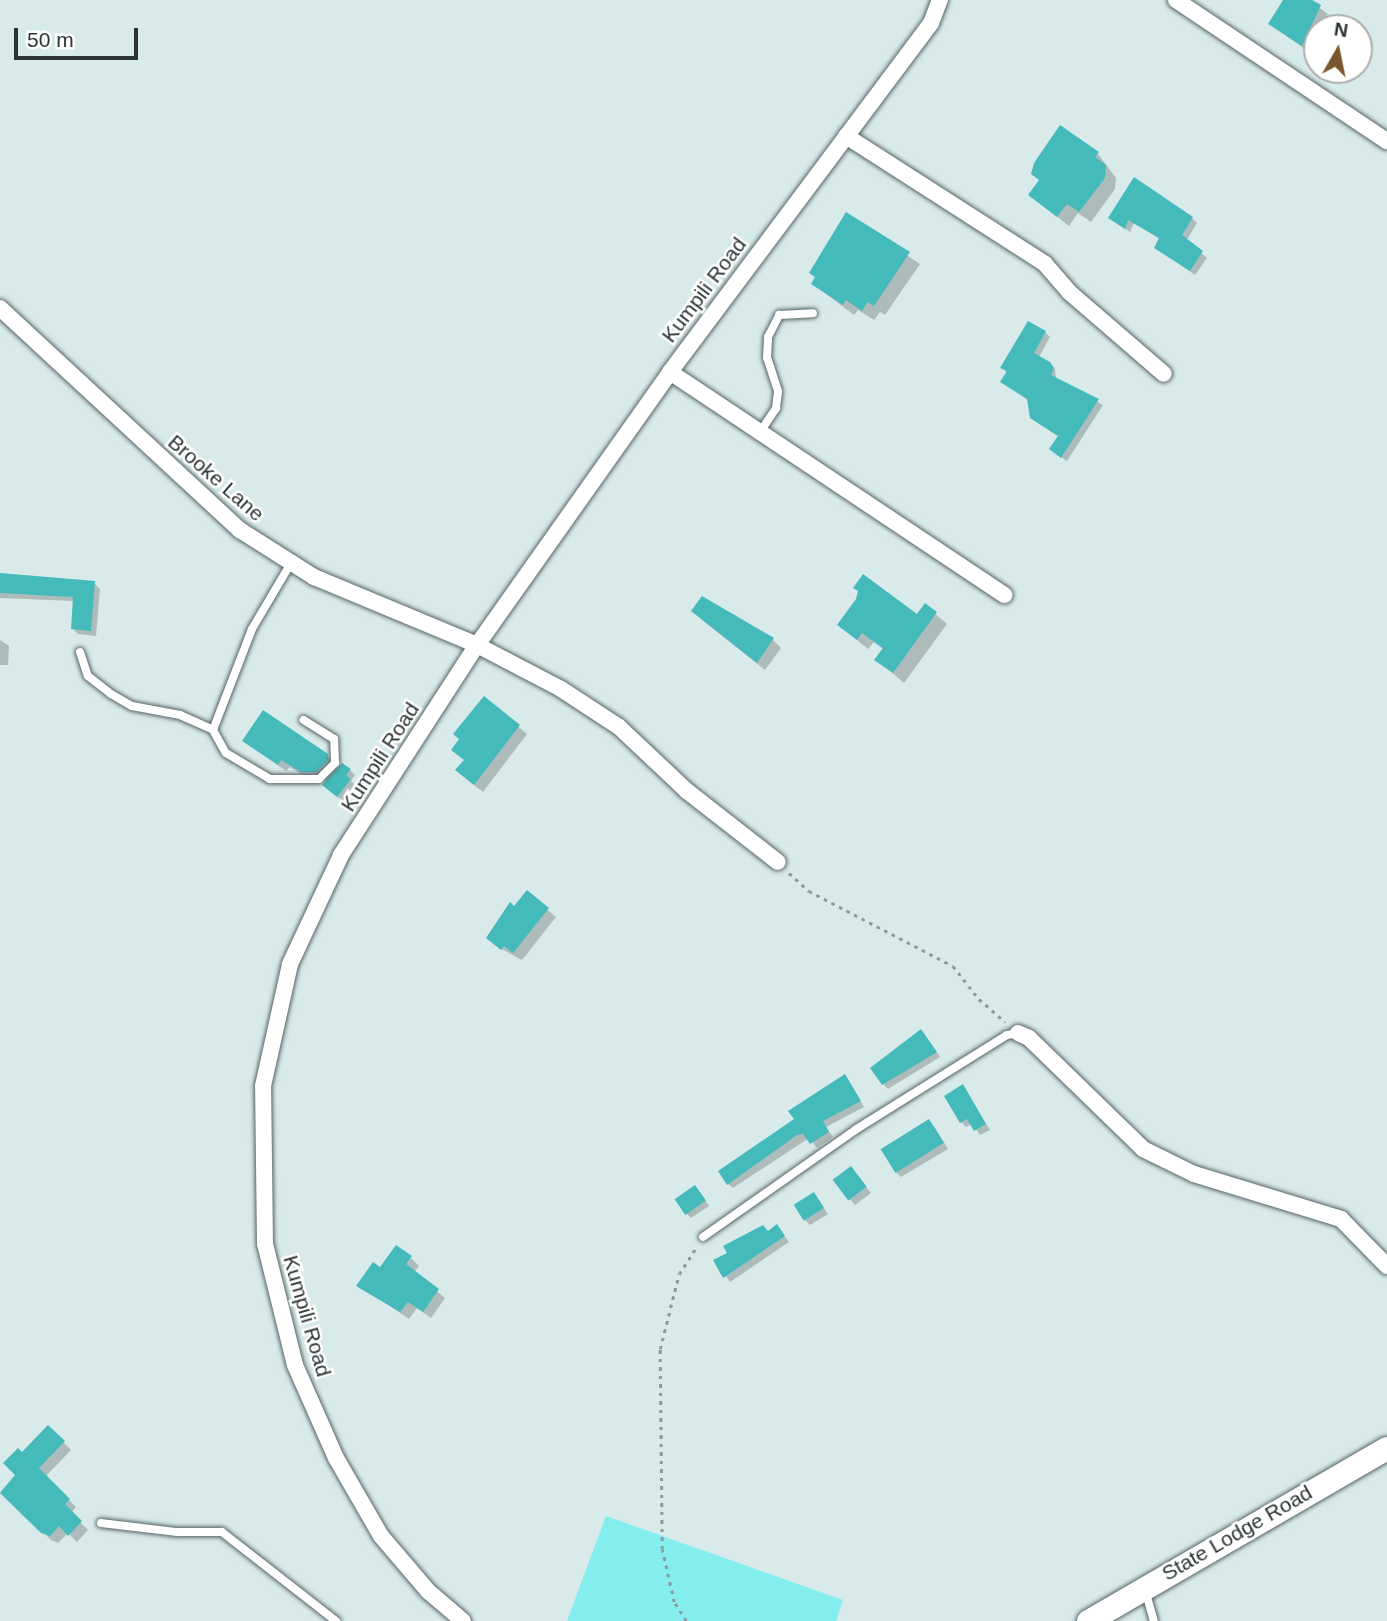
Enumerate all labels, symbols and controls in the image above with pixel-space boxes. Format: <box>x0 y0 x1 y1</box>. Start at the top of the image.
scale bar <box>18 14 142 58</box>
north arrow <box>1303 14 1373 84</box>
text: N <box>1333 18 1349 41</box>
text: 50 m <box>27 28 74 51</box>
street label: Kumpili Road <box>656 233 752 347</box>
street label: Brooke Lane <box>163 429 269 527</box>
street label: Kumpili Road <box>335 698 425 816</box>
street label: Kumpili Road <box>278 1252 336 1380</box>
street label: State Lodge Road <box>1157 1480 1317 1586</box>

